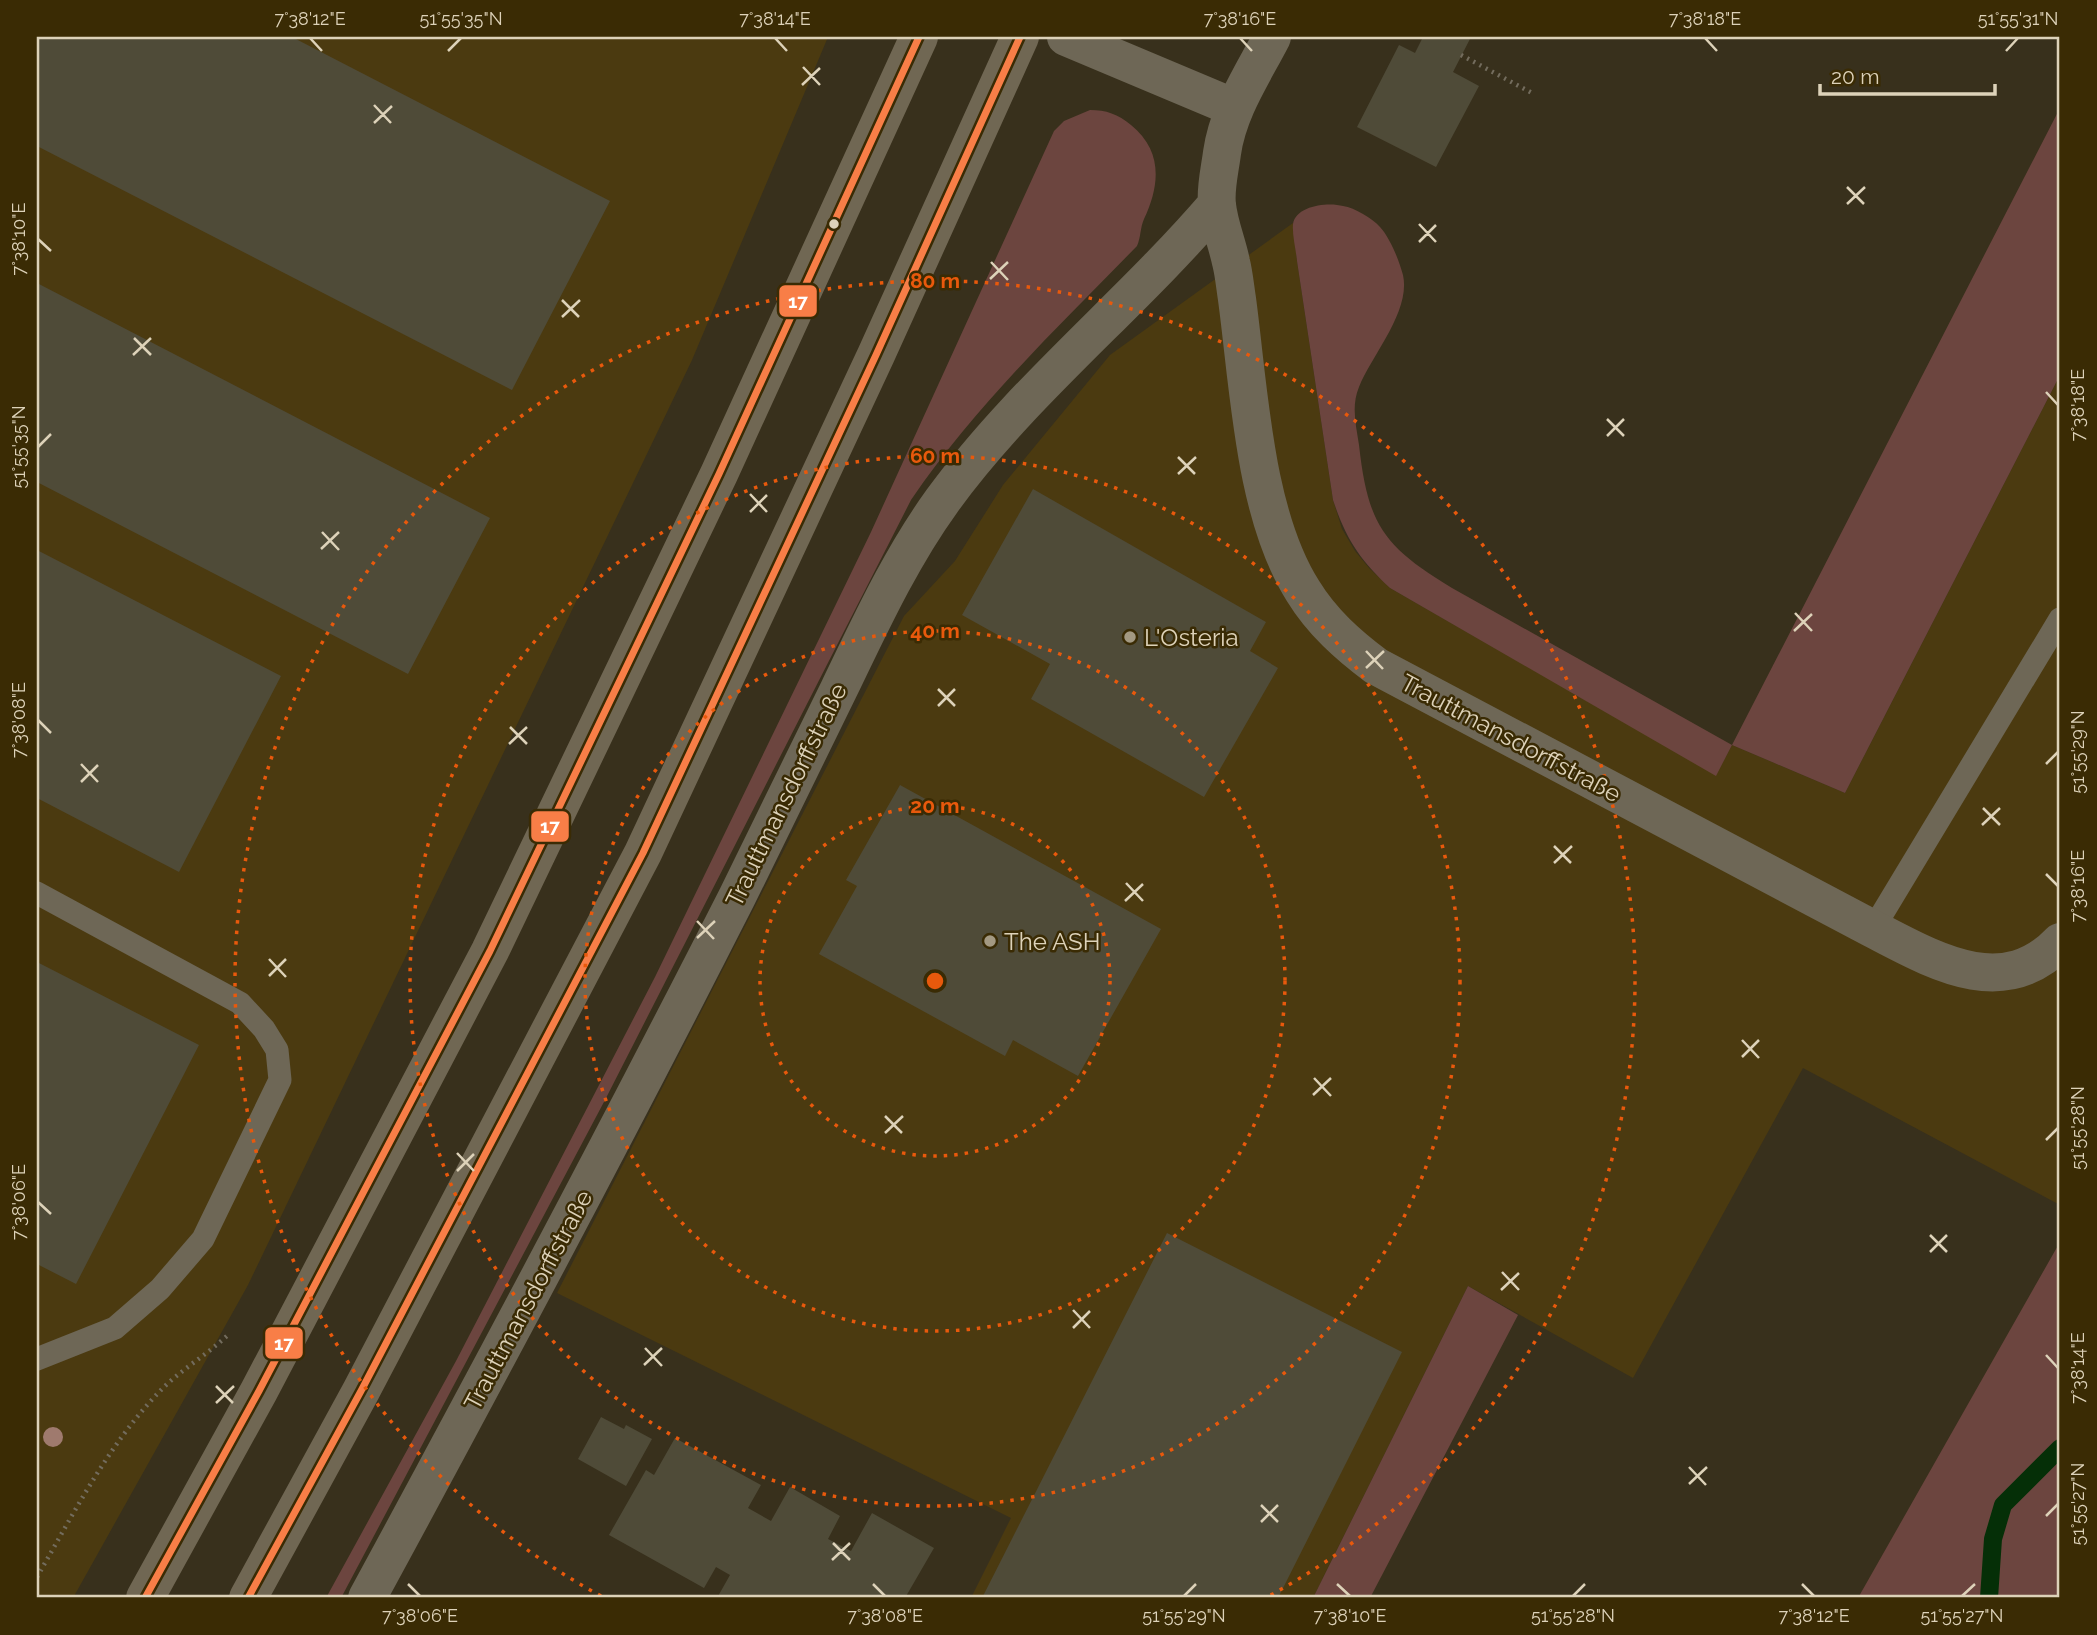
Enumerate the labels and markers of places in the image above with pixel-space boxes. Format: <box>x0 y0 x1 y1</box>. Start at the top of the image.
unlabelled marker <box>827 217 841 231</box>
place label: L'Osteria <box>1144 623 1239 652</box>
marker: L'Osteria <box>1122 629 1138 645</box>
place label: The ASH <box>1004 927 1100 956</box>
marker: The ASH <box>982 933 998 949</box>
centre of rings <box>923 969 947 993</box>

